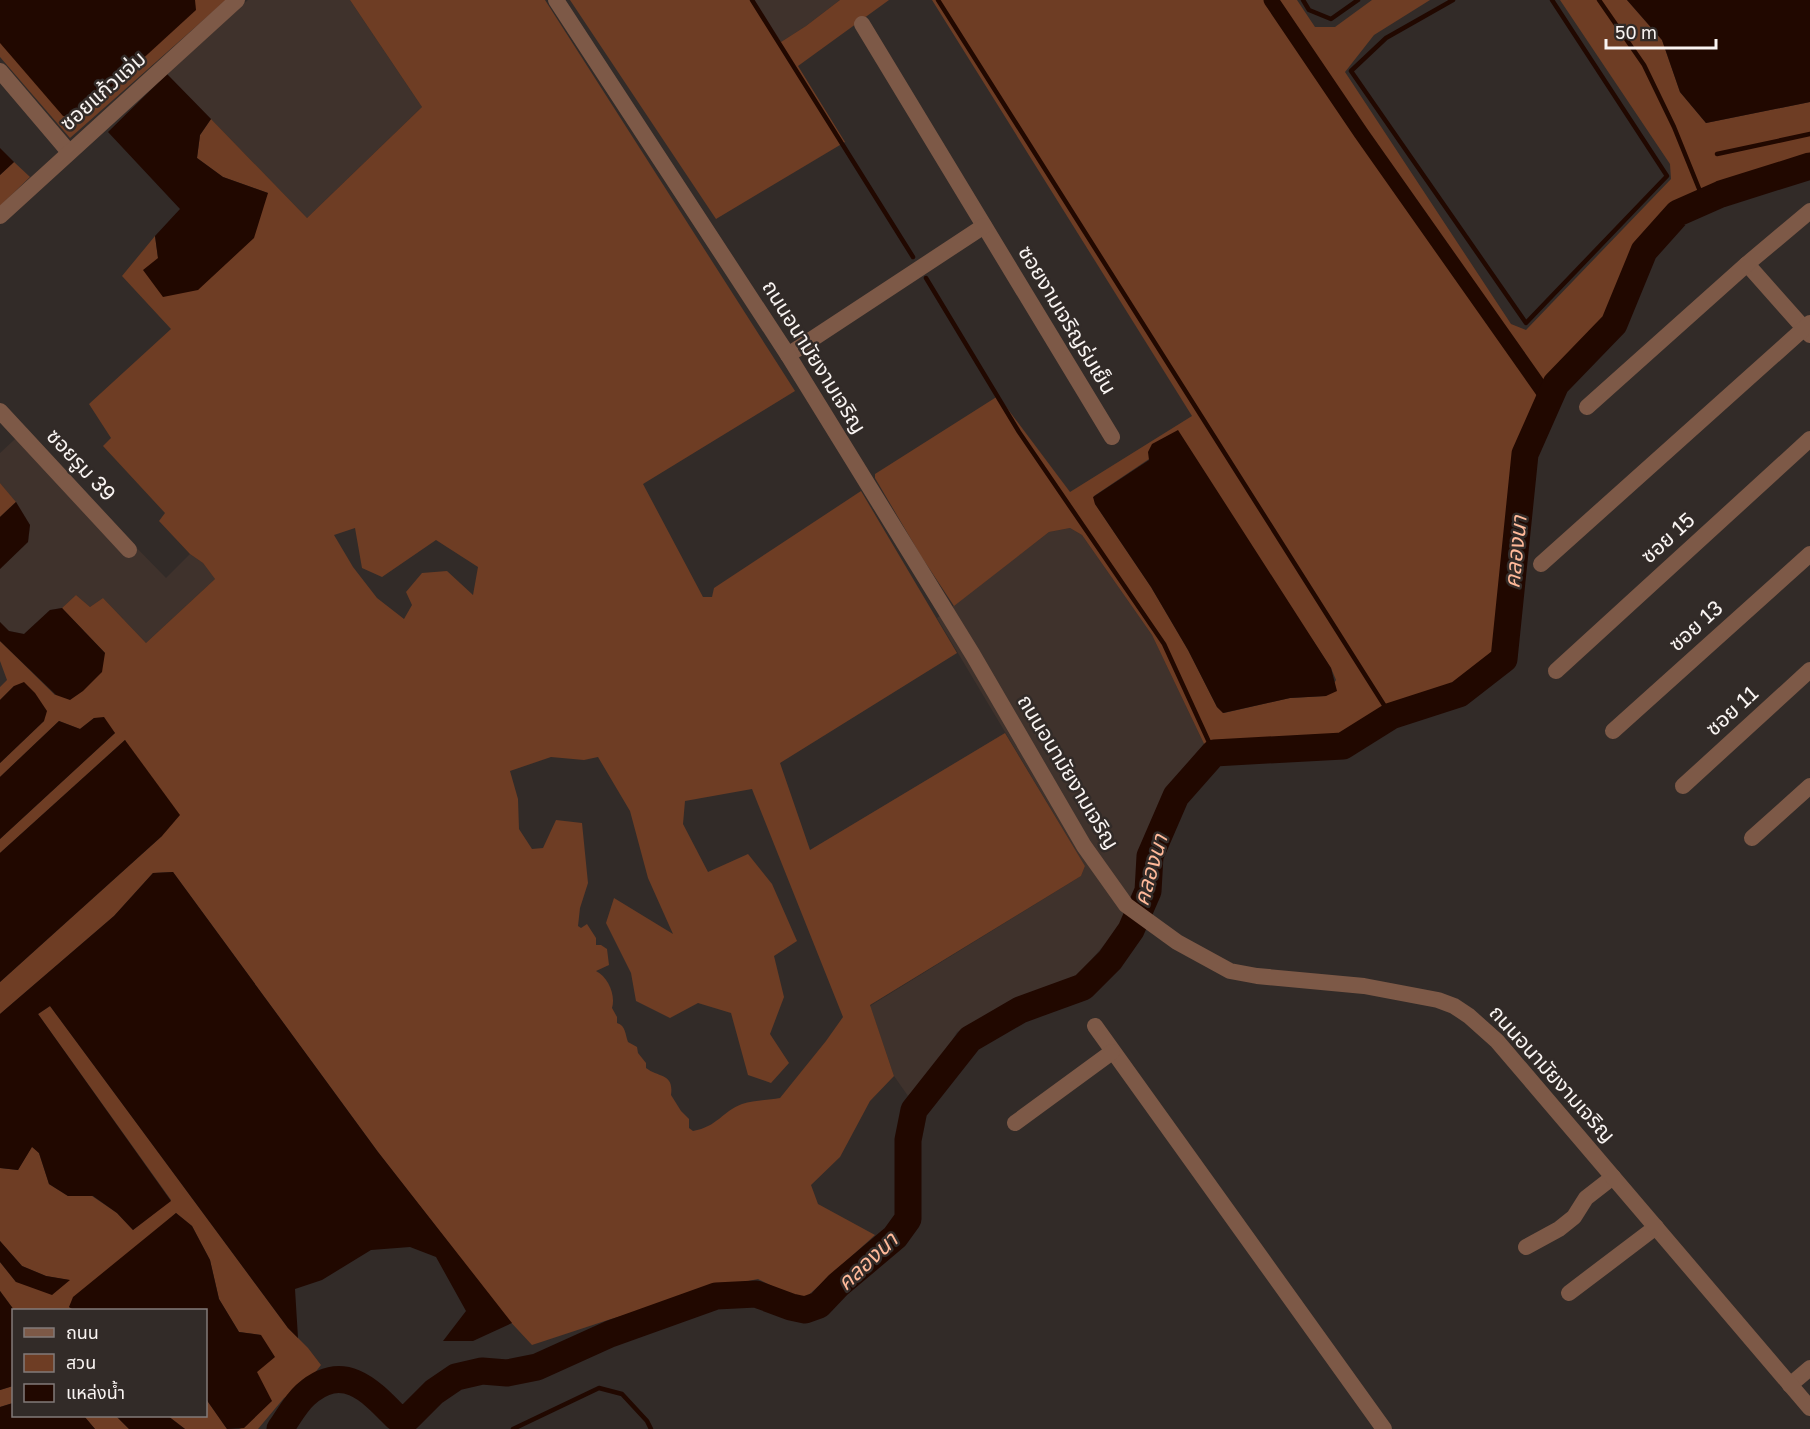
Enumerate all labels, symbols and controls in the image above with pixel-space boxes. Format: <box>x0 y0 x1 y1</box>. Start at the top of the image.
scale bar <box>1606 12 1716 50</box>
text: 50 m <box>1615 21 1657 43</box>
street label: ซอยแก้วแจ่ม <box>54 45 151 136</box>
street label: ซอยงามเจริญร่มเย็น <box>1013 240 1123 399</box>
street label: ถนนอนามัยงามเจริญ <box>757 275 873 438</box>
street label: ซอยรูม 39 <box>41 423 122 507</box>
street label: ซอย 15 <box>1635 506 1700 568</box>
water label: คลองนา <box>1497 513 1532 590</box>
street label: ซอย 13 <box>1663 594 1728 656</box>
street label: ซอย 11 <box>1700 680 1763 741</box>
street label: ถนนอนามัยงามเจริญ <box>1012 689 1125 854</box>
water label: คลองนา <box>1126 830 1173 909</box>
street label: ถนนอนามัยงามเจริญ <box>1484 999 1621 1147</box>
water label: คลองนา <box>831 1225 903 1295</box>
legend <box>12 1309 207 1417</box>
text: ถนน <box>66 1321 99 1343</box>
text: สวน <box>66 1351 96 1373</box>
text: แหล่งน้ำ <box>66 1380 125 1403</box>

